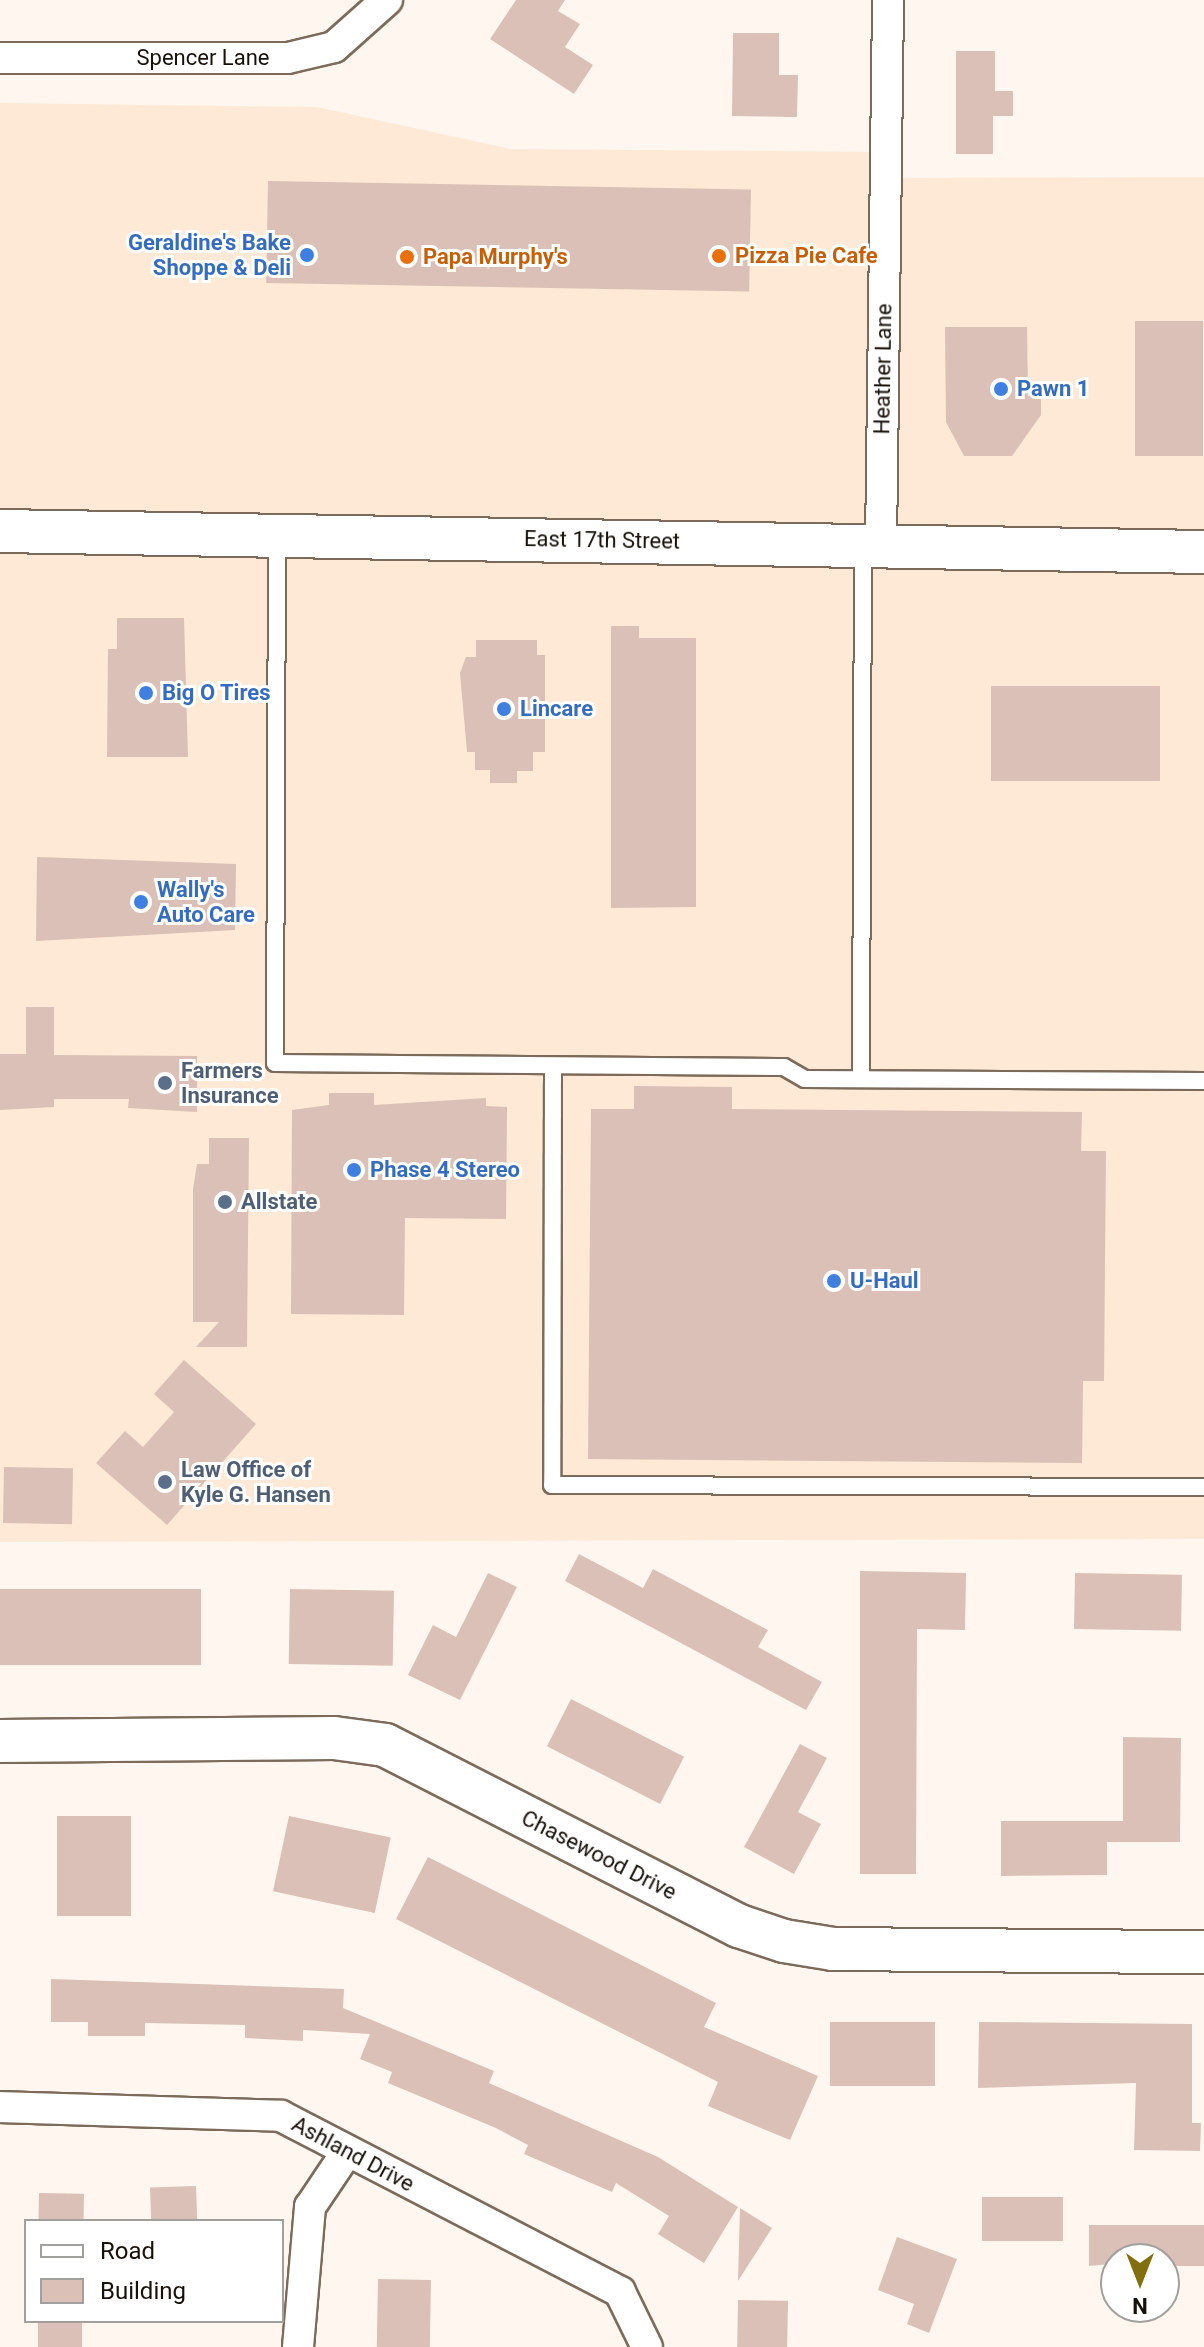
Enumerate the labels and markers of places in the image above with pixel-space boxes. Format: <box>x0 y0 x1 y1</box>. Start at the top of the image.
place label: Geraldine's Bake Shoppe & Deli <box>128 229 291 280</box>
place label: Pizza Pie Cafe <box>735 243 878 269</box>
place label: Papa Murphy's <box>423 244 568 270</box>
marker: Geraldine's Bake Shoppe & Deli <box>298 246 316 264</box>
marker: Pizza Pie Cafe <box>710 247 728 265</box>
marker: Papa Murphy's <box>398 248 416 266</box>
place label: Pawn 1 <box>1017 376 1089 402</box>
marker: Pawn 1 <box>992 380 1010 398</box>
place label: Big O Tires <box>162 680 271 706</box>
marker: Big O Tires <box>137 684 155 702</box>
place label: Lincare <box>520 696 593 722</box>
marker: Lincare <box>495 700 513 718</box>
place label: Wally's Auto Care <box>157 876 255 928</box>
marker: Wally's Auto Care <box>132 893 150 911</box>
place label: Farmers Insurance <box>181 1057 279 1108</box>
marker: Farmers Insurance <box>156 1074 174 1092</box>
place label: Phase 4 Stereo <box>370 1157 520 1183</box>
marker: Phase 4 Stereo <box>345 1161 363 1179</box>
place label: Allstate <box>241 1189 317 1215</box>
marker: Allstate <box>216 1193 234 1211</box>
place label: U-Haul <box>850 1268 919 1294</box>
marker: U-Haul <box>825 1272 843 1290</box>
place label: Law Office of Kyle G. Hansen <box>181 1456 331 1508</box>
marker: Law Office of Kyle G. Hansen <box>156 1473 174 1491</box>

